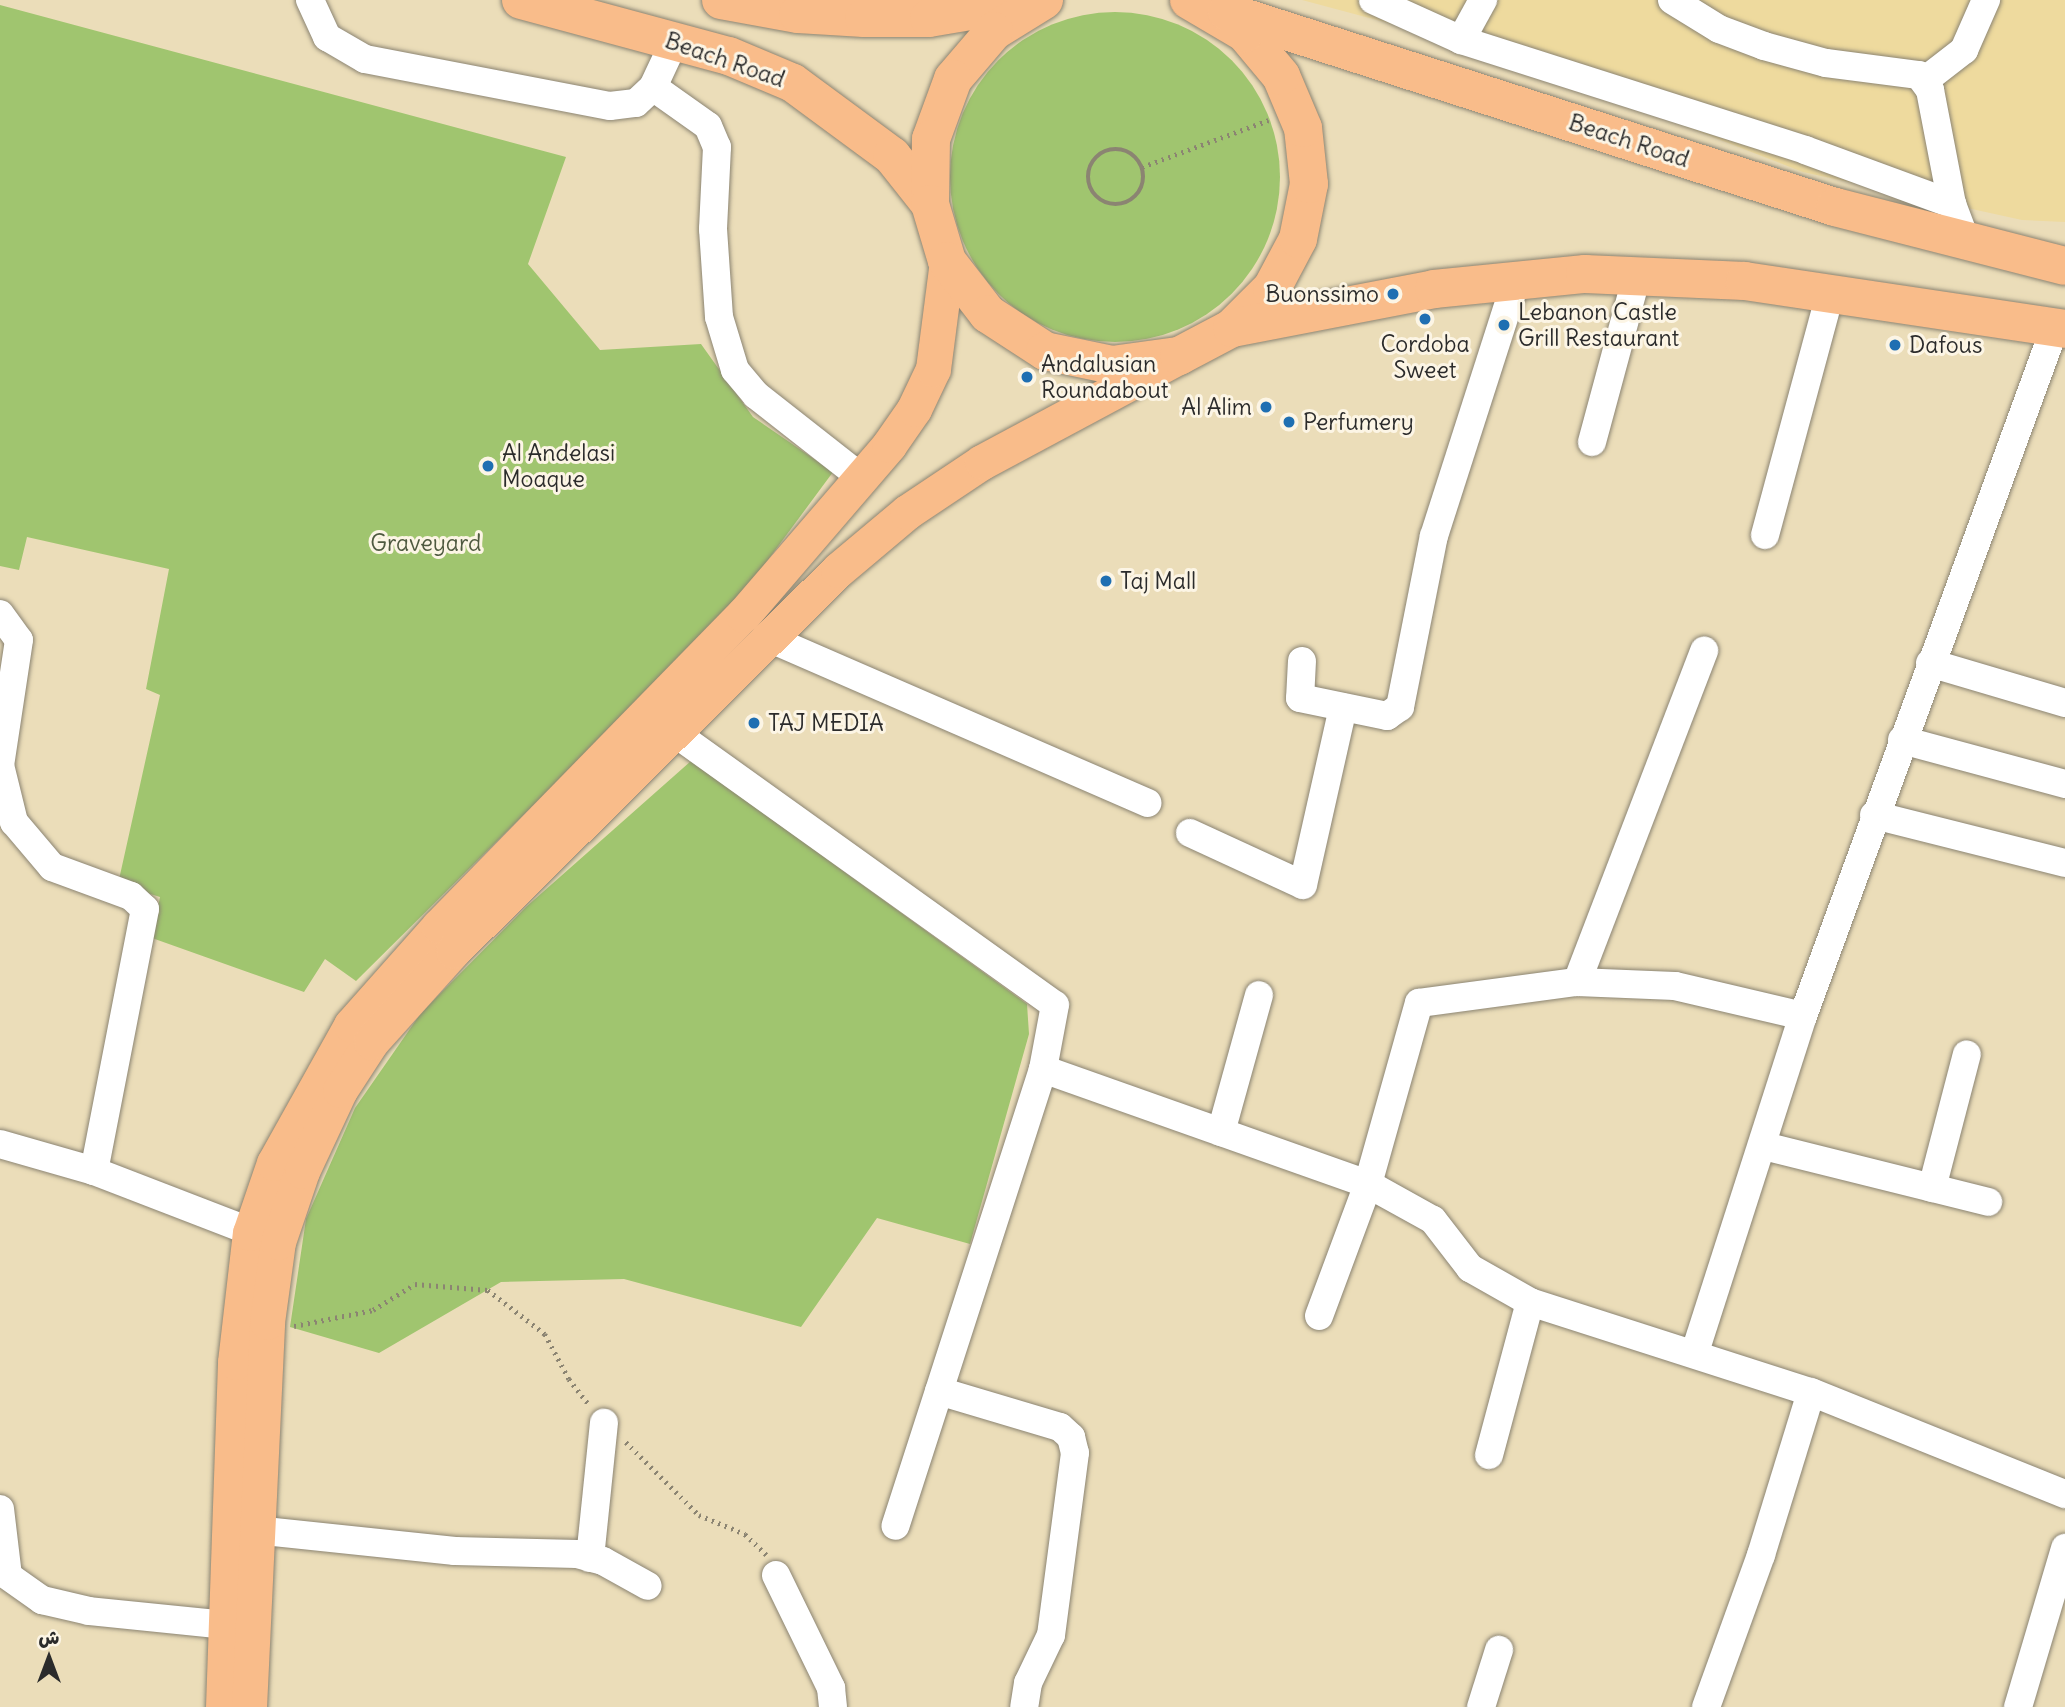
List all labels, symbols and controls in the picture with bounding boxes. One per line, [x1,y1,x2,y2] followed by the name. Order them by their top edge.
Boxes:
[661,27,789,93] street label: Beach Road
[1565,109,1693,173] street label: Beach Road
[1265,280,1379,308] place label: Buonssimo
[1385,286,1401,302] marker: Buonssimo
[1518,298,1679,352] place label: Lebanon Castle Grill Restaurant
[1417,311,1433,327] marker: Cordoba Sweet
[1496,317,1512,333] marker: Lebanon Castle Grill Restaurant
[1380,330,1470,384] place label: Cordoba Sweet
[1909,331,1983,359] place label: Dafous
[1887,337,1903,353] marker: Dafous
[1041,350,1169,404] place label: Andalusian Roundabout
[1019,369,1035,385] marker: Andalusian Roundabout
[1181,393,1252,421] place label: Al Alim
[1258,399,1274,415] marker: Al Alim
[1303,408,1414,436] place label: Perfumery
[1281,414,1297,430] marker: Perfumery
[502,439,615,493] place label: Al Andelasi Moaque
[480,458,496,474] marker: Al Andelasi Moaque
[370,529,482,557] park label: Graveyard
[1120,567,1196,595] place label: Taj Mall
[1098,573,1114,589] marker: Taj Mall
[768,709,884,737] place label: TAJ MEDIA
[746,715,762,731] marker: TAJ MEDIA
[14,1623,84,1693] north arrow
[39,1625,59,1649] text: ش

